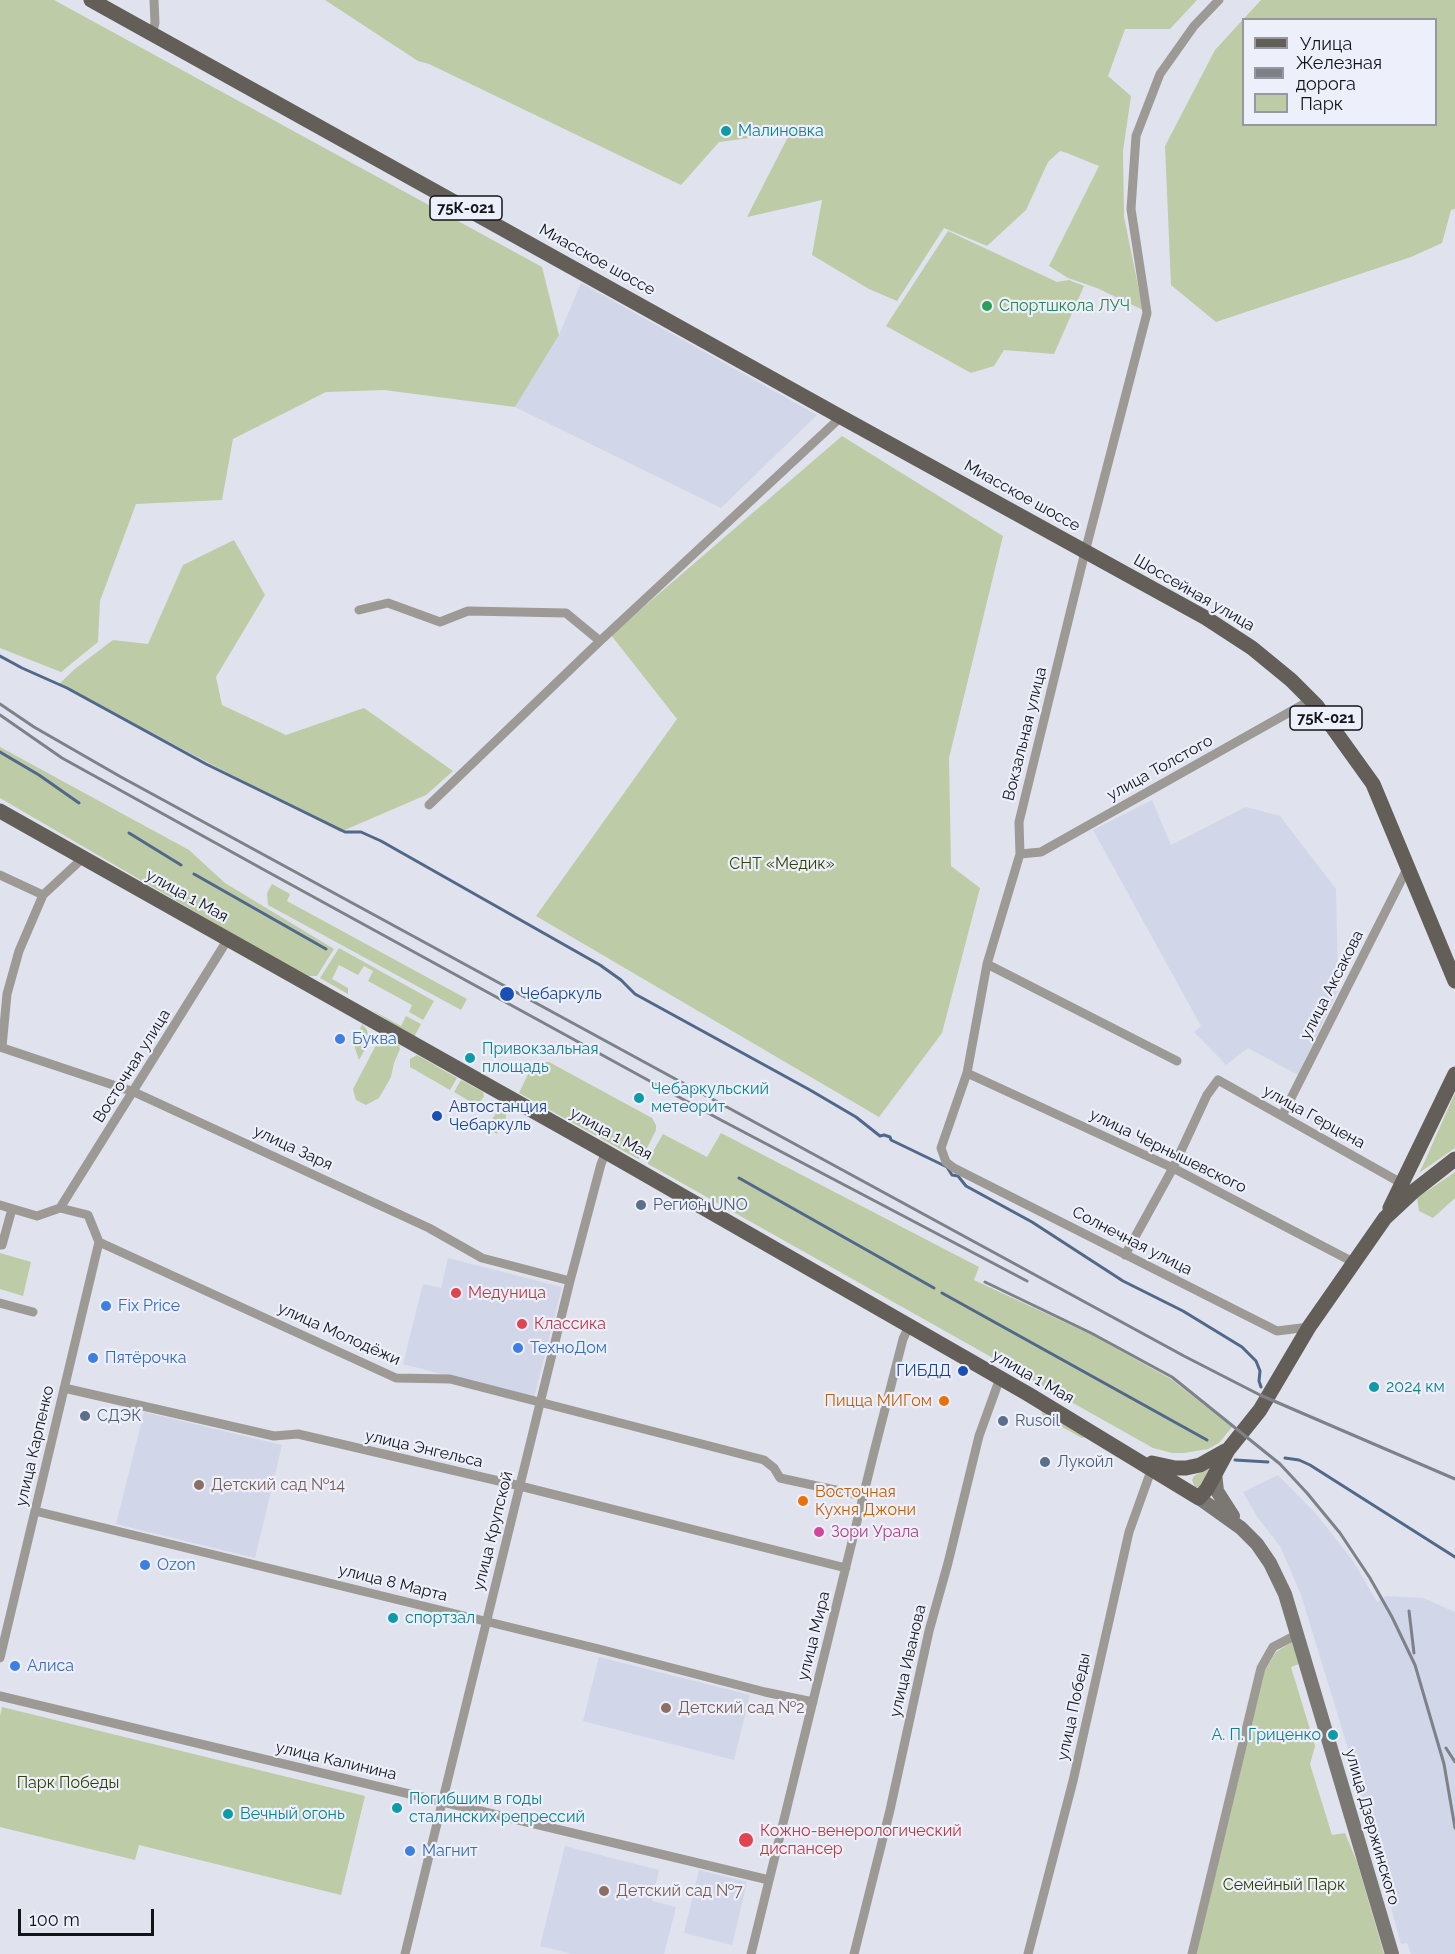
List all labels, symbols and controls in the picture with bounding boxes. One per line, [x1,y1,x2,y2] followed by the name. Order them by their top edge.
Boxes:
[1242,18,1437,126] legend
[1300,33,1352,54] text: Улица
[1296,52,1382,94] text: Железная дорога
[1300,93,1343,114] text: Парк
[738,121,824,141] place label: Малиновка
[719,124,733,138] marker: Малиновка
[430,196,502,220] road number: 75К-021
[536,220,658,300] street label: Миасское шоссе
[999,296,1130,316] place label: Спортшкола ЛУЧ
[980,299,994,313] marker: Спортшкола ЛУЧ
[961,456,1083,536] street label: Миасское шоссе
[1130,551,1258,635] street label: Шоссейная улица
[999,665,1051,803] street label: Вокзальная улица
[1290,706,1362,730] road number: 75К-021
[1104,731,1216,805] street label: улица Толстого
[729,854,835,874] park label: СНТ «Медик»
[142,865,232,927] street label: улица 1 Мая
[1296,927,1368,1043] street label: улица Аксакова
[520,984,602,1004] place label: Чебаркуль
[498,985,516,1003] marker: Чебаркуль
[89,1006,175,1126] street label: Восточная улица
[352,1029,397,1049] place label: Буква
[333,1032,347,1046] marker: Буква
[482,1039,599,1077] place label: Привокзальная площадь
[463,1051,477,1065] marker: Привокзальная площадь
[651,1079,769,1117] place label: Чебаркульский метеорит
[1260,1081,1368,1153] street label: улица Герцена
[632,1091,646,1105] marker: Чебаркульский метеорит
[449,1097,547,1135] place label: Автостанция Чебаркуль
[566,1103,656,1165] street label: улица 1 Мая
[1086,1105,1250,1197] street label: улица Чернышевского
[430,1109,444,1123] marker: Автостанция Чебаркуль
[250,1121,336,1175] street label: улица Заря
[653,1195,748,1215] place label: Регион UNO
[634,1198,648,1212] marker: Регион UNO
[1069,1202,1195,1280] street label: Солнечная улица
[468,1283,546,1303] place label: Медуница
[449,1286,463,1300] marker: Медуница
[118,1296,180,1316] place label: Fix Price
[275,1298,403,1370] street label: улица Молодёжи
[99,1299,113,1313] marker: Fix Price
[534,1314,606,1334] place label: Классика
[515,1317,529,1331] marker: Классика
[530,1338,607,1358] place label: ТехноДом
[511,1341,525,1355] marker: ТехноДом
[989,1346,1077,1408] street label: улица 1 Мая
[105,1348,186,1368] place label: Пятёрочка
[86,1351,100,1365] marker: Пятёрочка
[896,1361,951,1381] place label: ГИБДД
[956,1364,970,1378] marker: ГИБДД
[1386,1377,1445,1397] place label: 2024 км
[1367,1380,1381,1394] marker: 2024 км
[12,1384,58,1508] street label: улица Карпенко
[825,1391,932,1411] place label: Пицца МИГом
[937,1394,951,1408] marker: Пицца МИГом
[97,1406,141,1426] place label: СДЭК
[78,1409,92,1423] marker: СДЭК
[1015,1411,1060,1431] place label: Rusoil
[996,1414,1010,1428] marker: Rusoil
[363,1426,485,1472] street label: улица Энгельса
[1057,1452,1113,1472] place label: Лукойл
[1038,1455,1052,1469] marker: Лукойл
[469,1469,517,1593] street label: улица Крупской
[211,1475,345,1495] place label: Детский сад №14
[192,1478,206,1492] marker: Детский сад №14
[815,1482,916,1520] place label: Восточная Кухня Джони
[796,1494,810,1508] marker: Восточная Кухня Джони
[831,1522,919,1542] place label: Зори Урала
[812,1525,826,1539] marker: Зори Урала
[157,1555,196,1575] place label: Ozon
[138,1558,152,1572] marker: Ozon
[336,1560,450,1606] street label: улица 8 Марта
[794,1589,834,1683] street label: улица Мира
[886,1603,930,1719] street label: улица Иванова
[405,1608,475,1628] place label: спортзал
[386,1611,400,1625] marker: спортзал
[1053,1651,1095,1763] street label: улица Победы
[27,1656,74,1676] place label: Алиса
[8,1659,22,1673] marker: Алиса
[678,1698,805,1718] place label: Детский сад №2
[659,1701,673,1715] marker: Детский сад №2
[1212,1725,1321,1745] place label: А. П. Гриценко
[1326,1728,1340,1742] marker: А. П. Гриценко
[274,1738,398,1784] street label: улица Калинина
[1341,1747,1403,1907] street label: улица Дзержинского
[17,1773,119,1793] park label: Парк Победы
[409,1789,585,1827] place label: Погибшим в годы сталинских репрессий
[390,1801,404,1815] marker: Погибшим в годы сталинских репрессий
[240,1804,345,1824] place label: Вечный огонь
[221,1807,235,1821] marker: Вечный огонь
[760,1821,962,1859] place label: Кожно-венерологический диспансер
[737,1831,755,1849] marker: Кожно-венерологический диспансер
[422,1841,478,1861] place label: Магнит
[403,1844,417,1858] marker: Магнит
[1223,1875,1345,1895] park label: Семейный Парк
[616,1881,743,1901] place label: Детский сад №7
[597,1884,611,1898] marker: Детский сад №7
[21,1897,158,1935] scale bar
[29,1909,80,1930] text: 100 m

